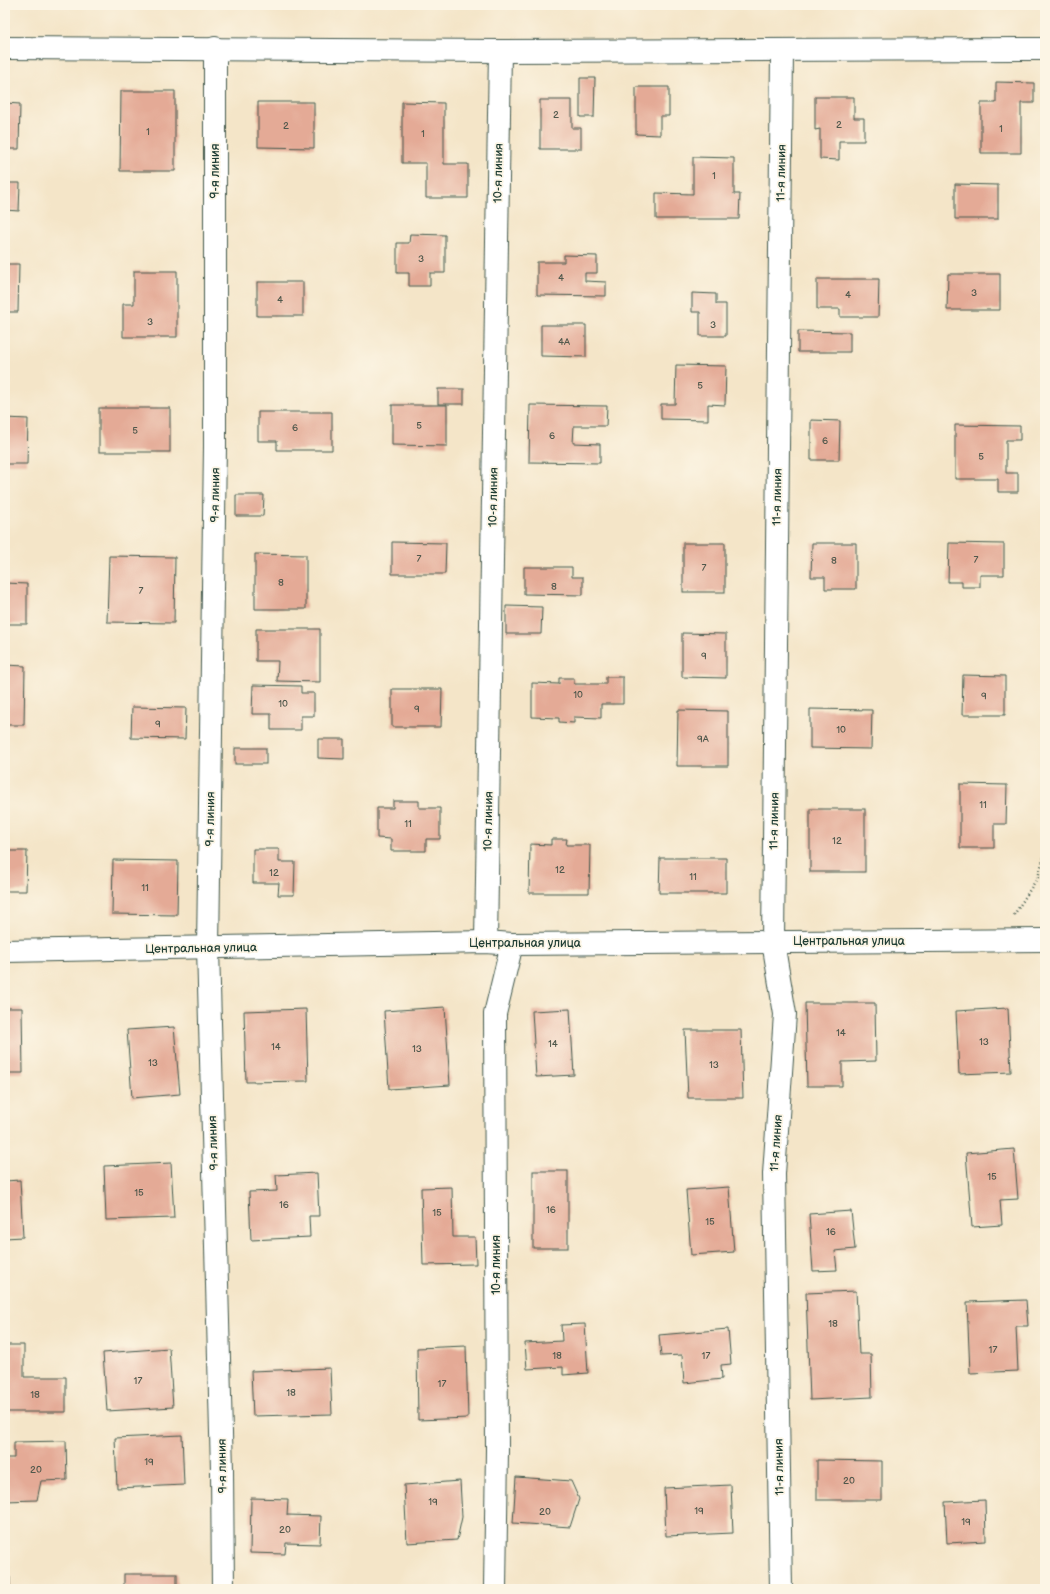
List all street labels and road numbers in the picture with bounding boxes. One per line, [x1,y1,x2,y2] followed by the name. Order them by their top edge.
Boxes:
[208,143,223,198] street label: 9-я линия
[490,143,507,203] street label: 10-я линия
[774,144,790,202] street label: 11-я линия
[208,467,223,523] street label: 9-я линия
[485,467,502,527] street label: 10-я линия
[770,468,786,526] street label: 11-я линия
[203,791,218,847] street label: 9-я линия
[480,791,497,851] street label: 10-я линия
[767,792,783,850] street label: 11-я линия
[793,934,905,949] street label: Центральная улица
[469,936,581,951] street label: Центральная улица
[145,940,257,957] street label: Центральная улица
[767,1114,786,1172] street label: 11-я линия
[205,1115,222,1171] street label: 9-я линия
[489,1235,504,1295] street label: 10-я линия
[215,1438,230,1494] street label: 9-я линия
[771,1438,787,1496] street label: 11-я линия

